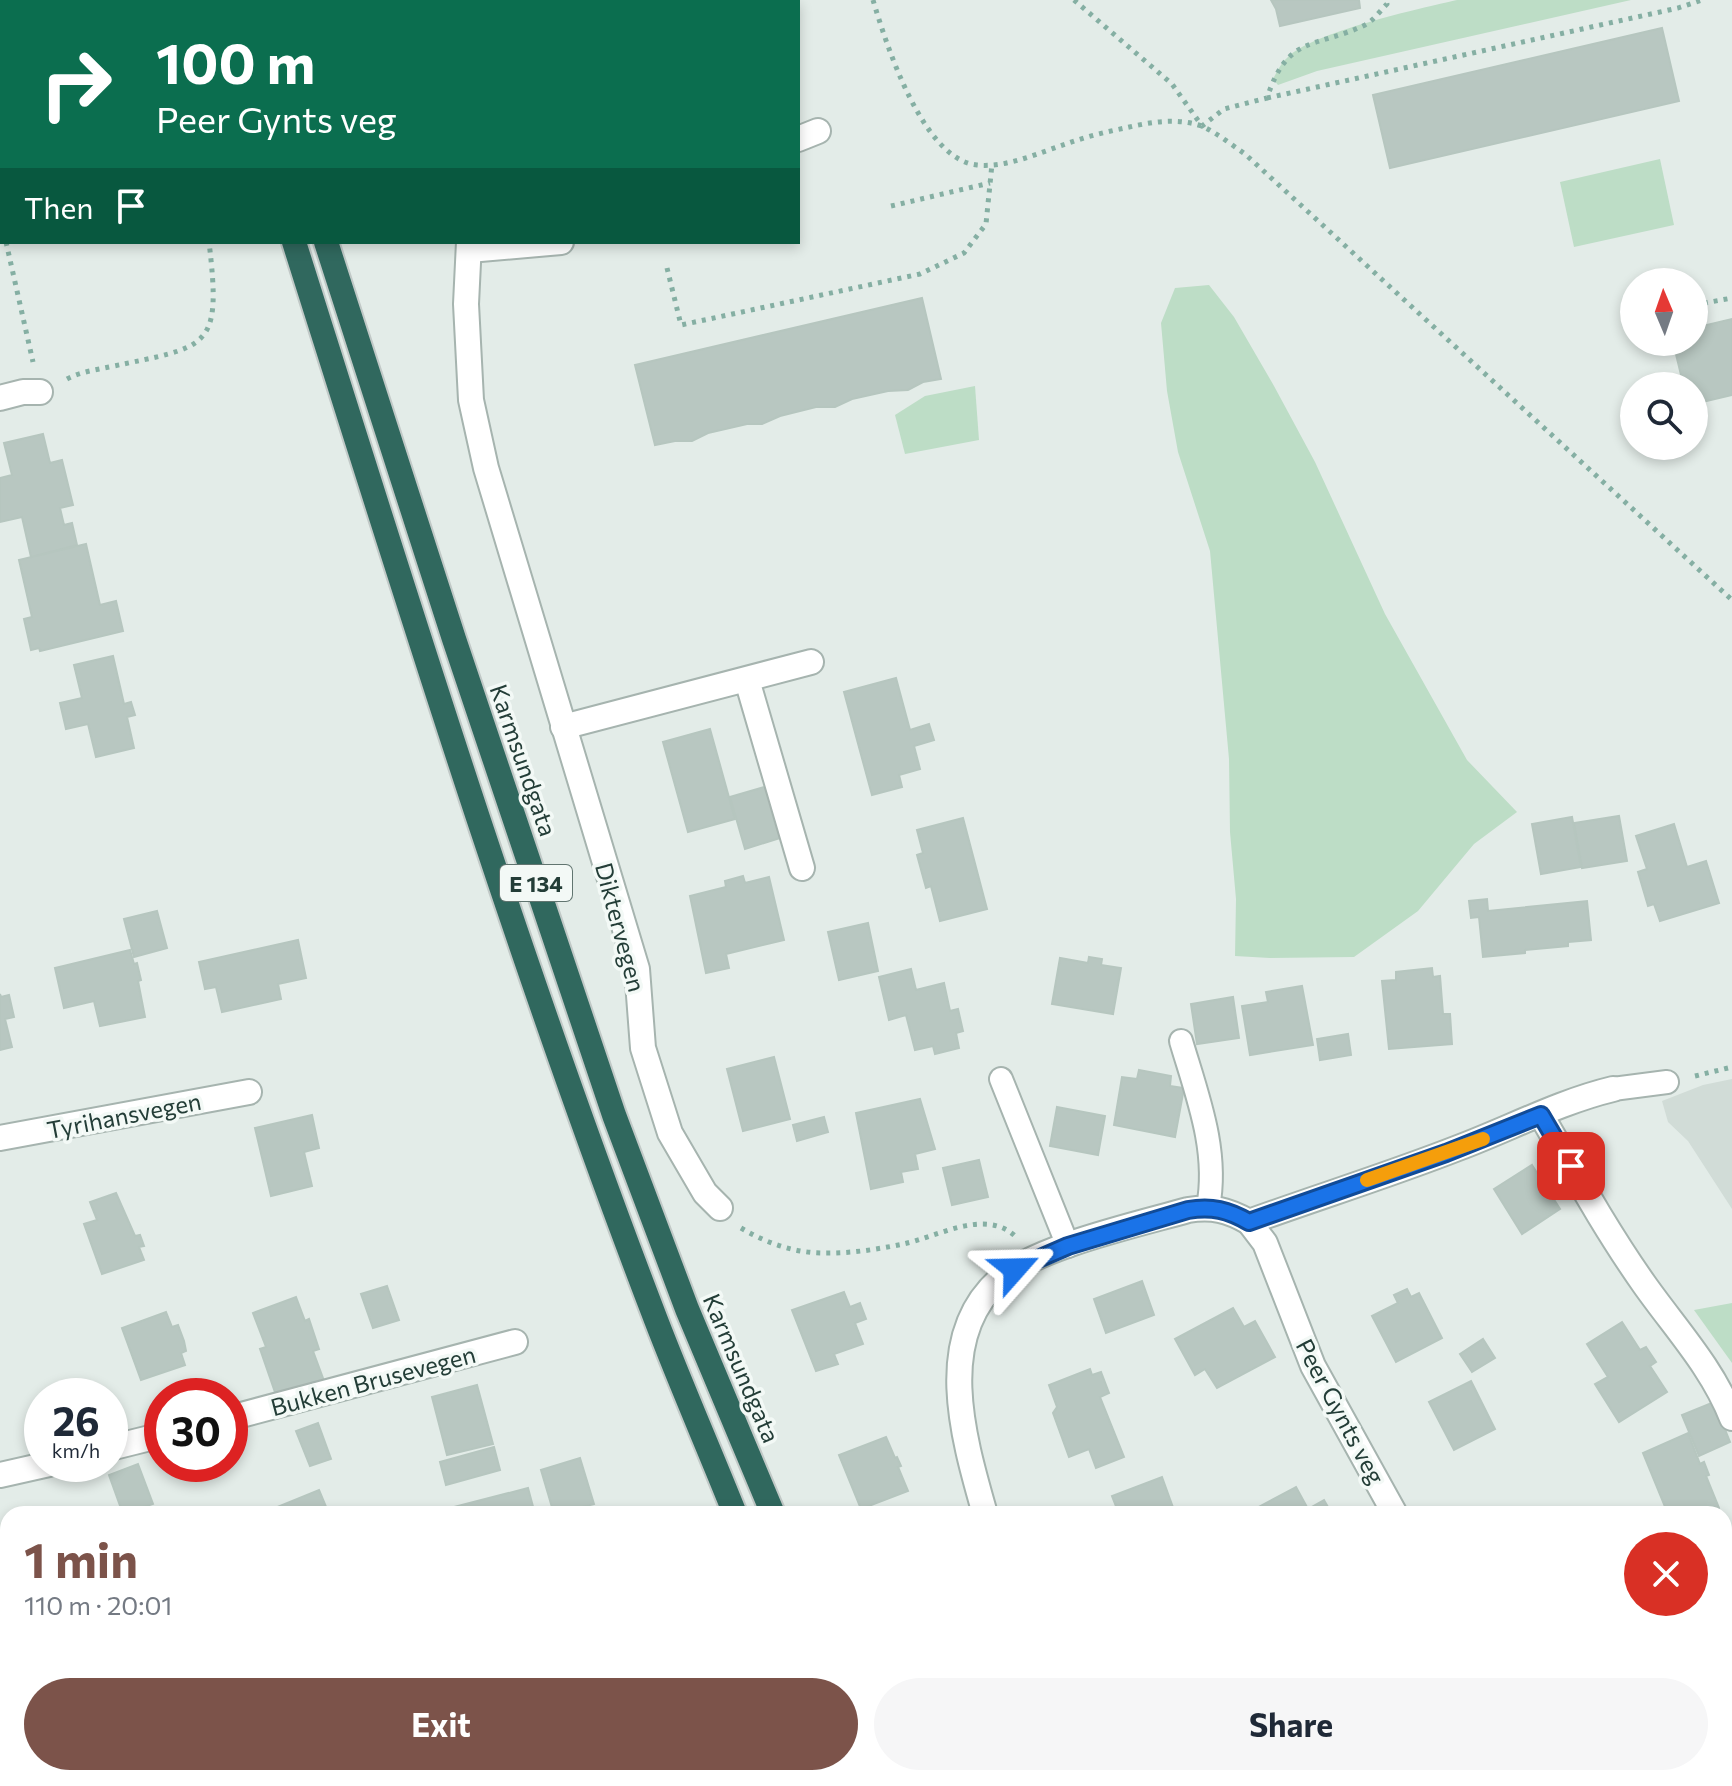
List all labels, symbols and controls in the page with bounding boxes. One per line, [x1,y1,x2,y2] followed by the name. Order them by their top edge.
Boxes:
[156,27,315,96] text: 100 m
[24,32,128,136] icon: right
[156,96,396,140] text: Peer Gynts veg
[109,184,153,228] icon: arrive
[24,188,93,225] text: Then
[1620,268,1708,356] north arrow
[1620,268,1708,460] map controls
[1620,372,1708,460] button: search
[484,680,564,840] street label: Karmsundgata
[590,859,652,995] street label: Diktervegen
[500,865,572,901] road number: E 134
[44,1086,204,1144] street label: Tyrihansvegen
[1537,1132,1605,1200] pin
[1549,1144,1593,1188] icon: arrive
[973,1227,1057,1311] position arrow
[698,1289,786,1447] street label: Karmsundgata
[1291,1333,1391,1489] street label: Peer Gynts veg
[267,1339,479,1421] street label: Bukken Brusevegen
[144,1378,248,1482] speed limit sign: 30
[52,1395,100,1444] text: 26
[52,1438,100,1462] text: km/h
[24,1529,138,1588] text: 1 min
[1624,1532,1708,1616] button: close
[24,1589,172,1620] text: 110 m · 20:01
[24,1678,858,1770] button: Exit
[874,1678,1708,1770] button: Share

